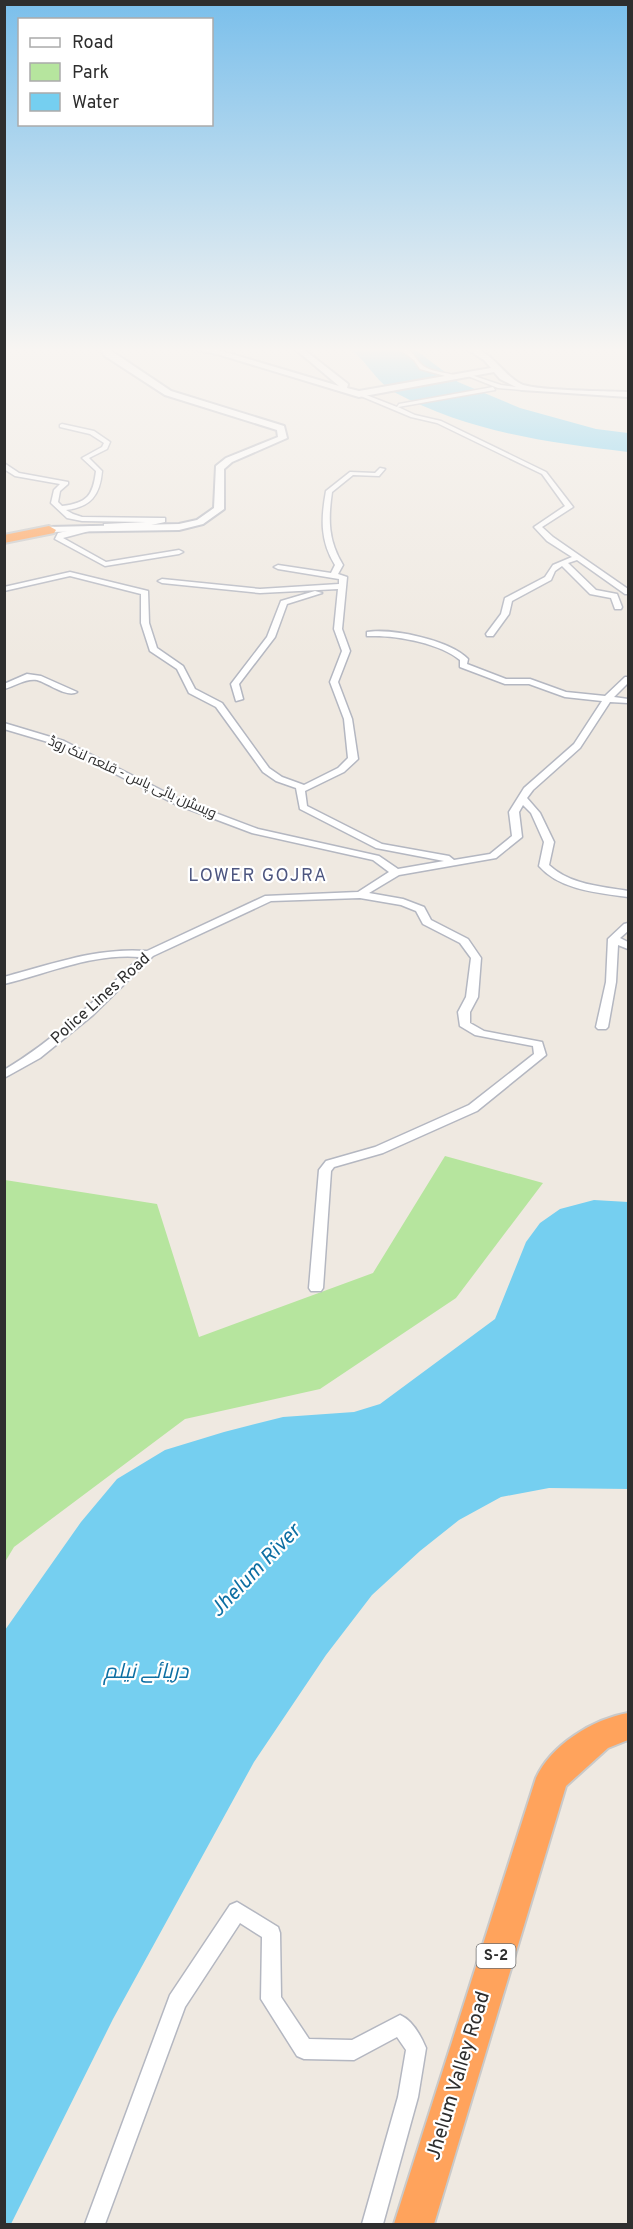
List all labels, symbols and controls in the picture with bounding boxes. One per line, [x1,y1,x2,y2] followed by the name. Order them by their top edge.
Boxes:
[18,18,213,126] legend
[72,32,114,55] text: Road
[72,62,109,85] text: Park
[72,92,119,115] text: Water
[45,733,219,823] street label: ویسٹرن بائی پاس - قلعہ لنک روڈ
[188,865,328,888] district label: LOWER GOJRA
[47,949,155,1049] street label: Police Lines Road
[205,1517,309,1623] water label: Jhelum River
[103,1659,189,1686] water label: دریائے نیلم
[476,1944,516,1968] road number: S-2
[421,1988,497,2164] street label: Jhelum Valley Road

